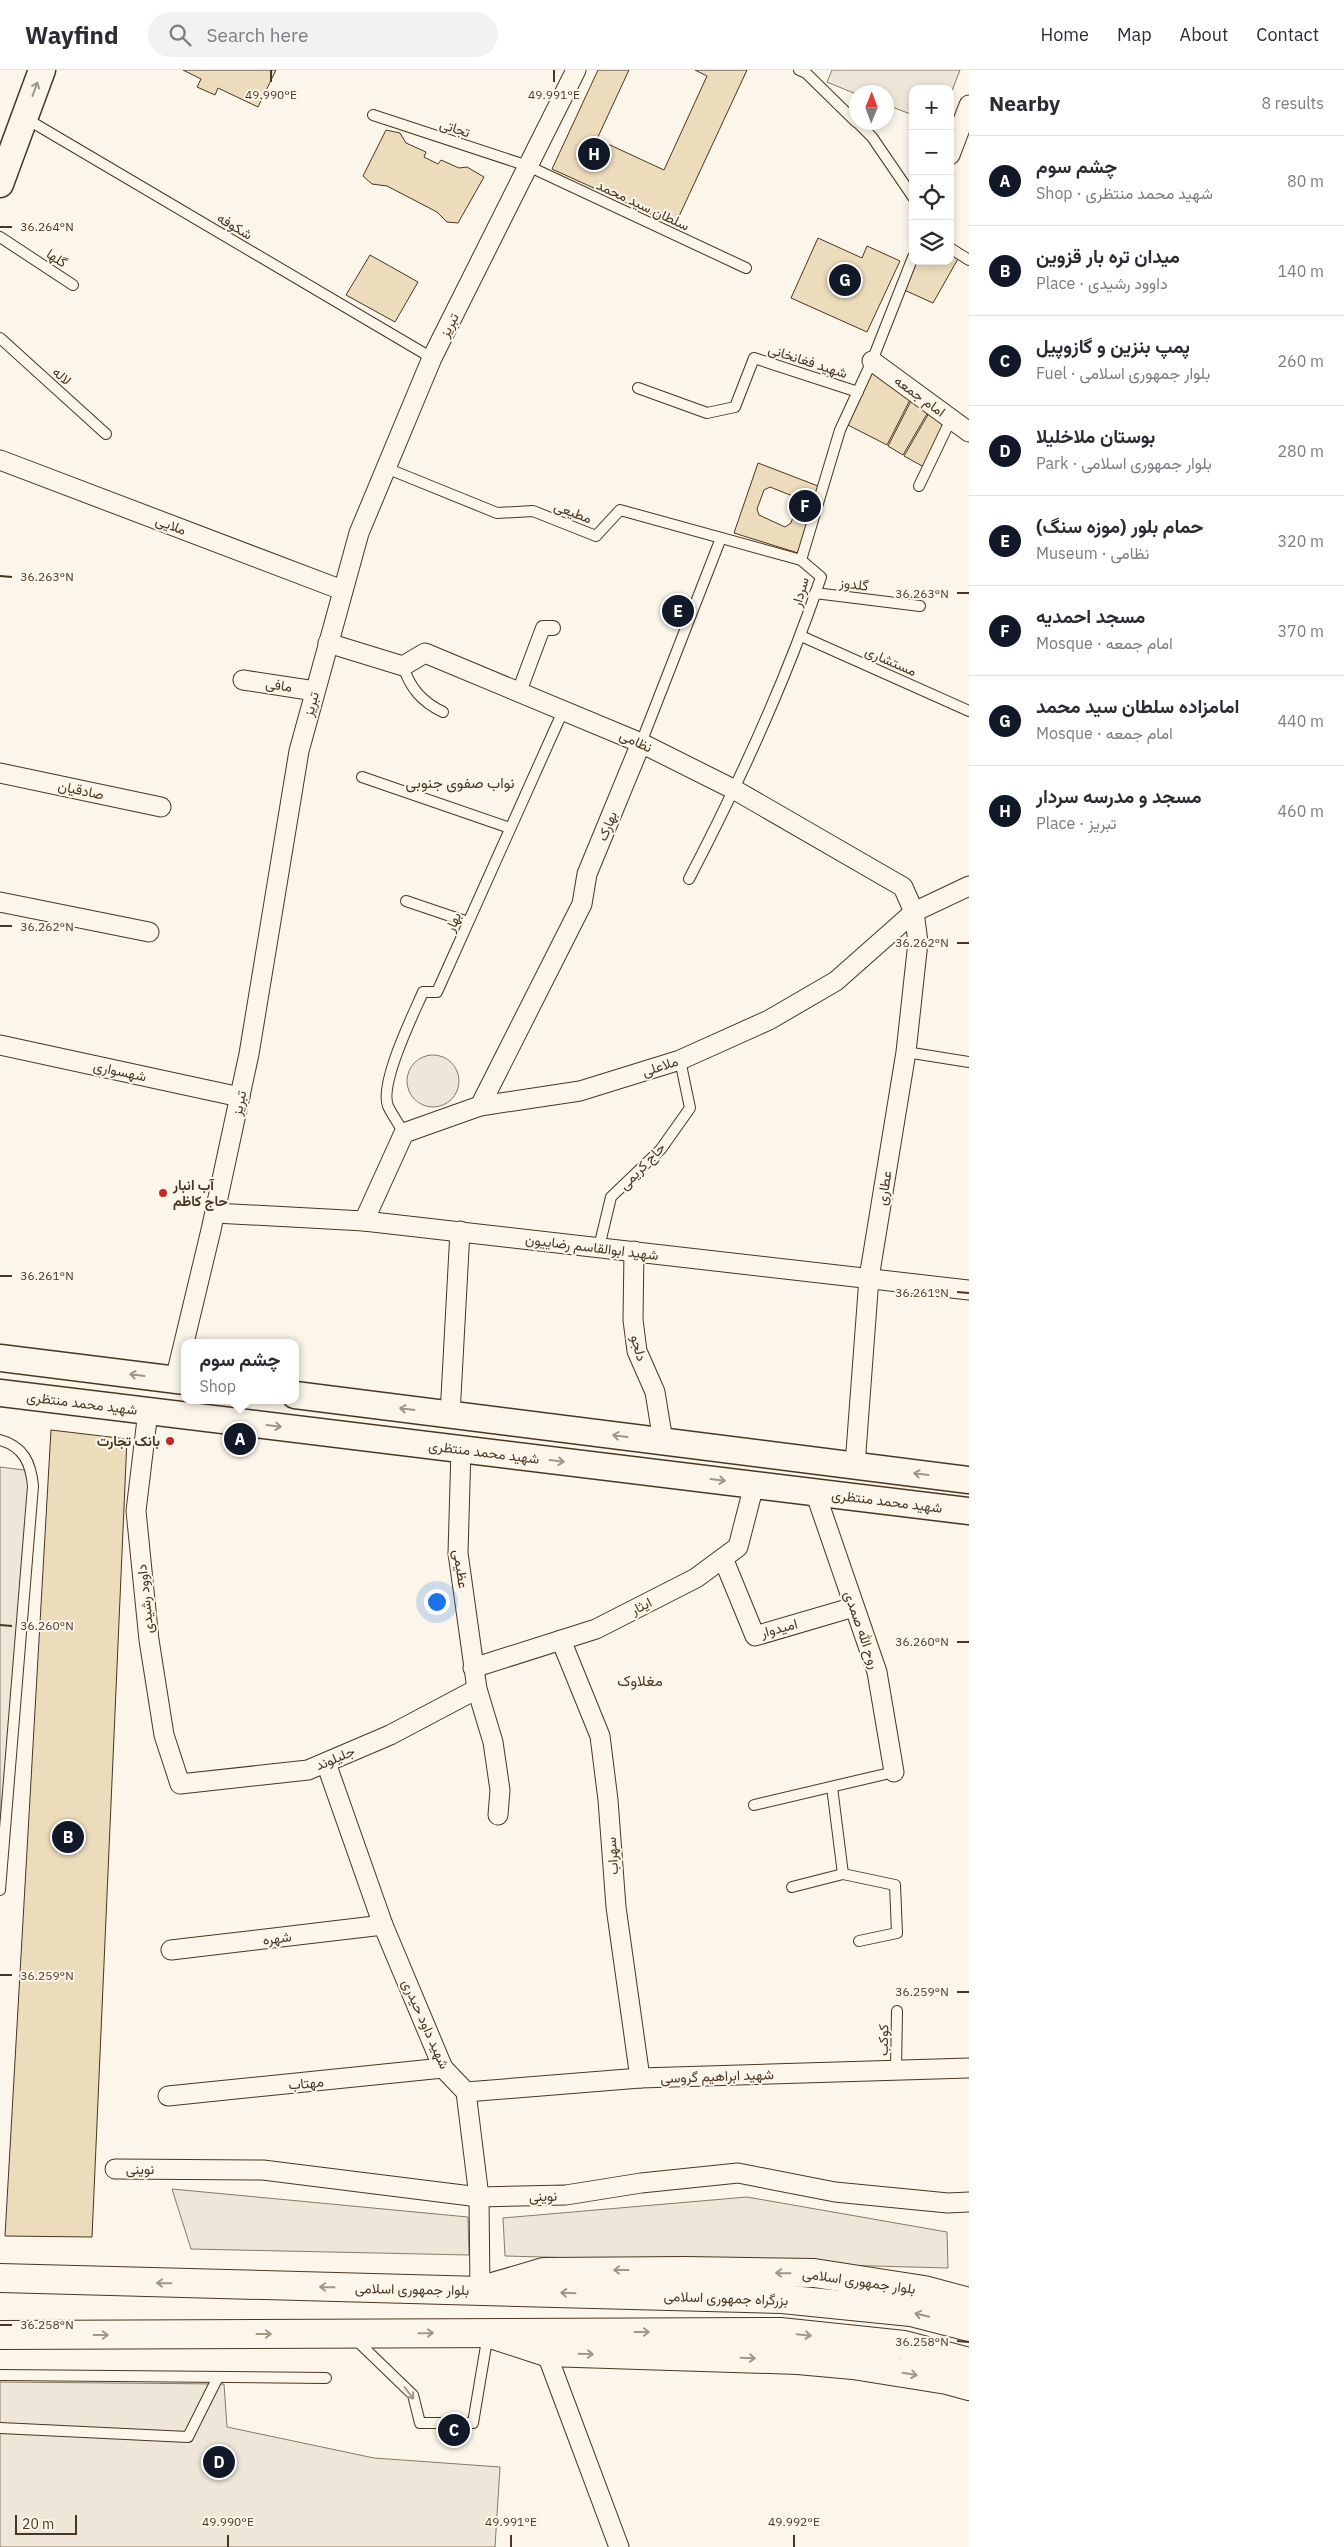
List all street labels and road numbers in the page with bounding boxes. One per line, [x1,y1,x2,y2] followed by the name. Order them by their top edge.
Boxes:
[438,115,472,141] street label: تجاتی
[594,176,692,234] street label: سلطان سید محمد
[214,208,256,244] street label: شکوفه
[43,245,71,271] street label: گلها
[435,310,463,341] street label: تبریز
[766,340,850,382] street label: شهید فغانخانی
[49,363,75,389] street label: لاله
[891,371,949,421] street label: امام جمعه
[552,497,594,527] street label: مطیعی
[153,511,189,539] street label: ملایی
[837,573,870,595] street label: گلدوز
[787,575,813,610] street label: سردار
[862,642,920,680] street label: مستشاری
[264,674,294,696] street label: مافی
[299,690,323,719] street label: تبریز
[617,726,655,756] street label: نظامی
[56,776,106,804] street label: صادقیان
[593,808,621,844] street label: بهارک
[440,909,465,936] street label: بهار
[640,1052,680,1080] street label: ملاعلی
[92,1057,148,1085] street label: شهسواری
[227,1089,250,1118] street label: تبریز
[615,1139,670,1195] street label: حاج کریمی
[872,1169,896,1207] street label: عطاری
[524,1230,660,1264] street label: شهید ابوالقاسم رضاییون
[627,1333,651,1363] street label: دلجو
[26,1387,138,1419] street label: شهید محمد منتظری
[428,1436,540,1468] street label: شهید محمد منتظری
[831,1485,943,1517] street label: شهید محمد منتظری
[449,1548,473,1590] street label: عظیمی
[132,1563,158,1635] street label: داوود رشیدی
[838,1589,884,1672] street label: روح الله صمدی
[626,1593,655,1619] street label: ایثار
[758,1614,799,1642] street label: امیدوار
[313,1742,357,1774] street label: جلیلوند
[602,1836,622,1876] street label: سهراب
[262,1927,292,1949] street label: شهره
[398,1976,454,2072] street label: شهید داود حیدری
[874,2024,892,2056] street label: کوکب
[660,2065,774,2087] street label: شهید ابراهیم گروسی
[287,2072,325,2094] street label: مهتاب
[126,2160,154,2178] street label: نوینی
[529,2187,557,2205] street label: نوینی
[801,2264,917,2298] street label: بلوار جمهوری اسلامی
[355,2279,469,2299] street label: بلوار جمهوری اسلامی
[663,2287,789,2309] street label: بزرگراه جمهوری اسلامی

